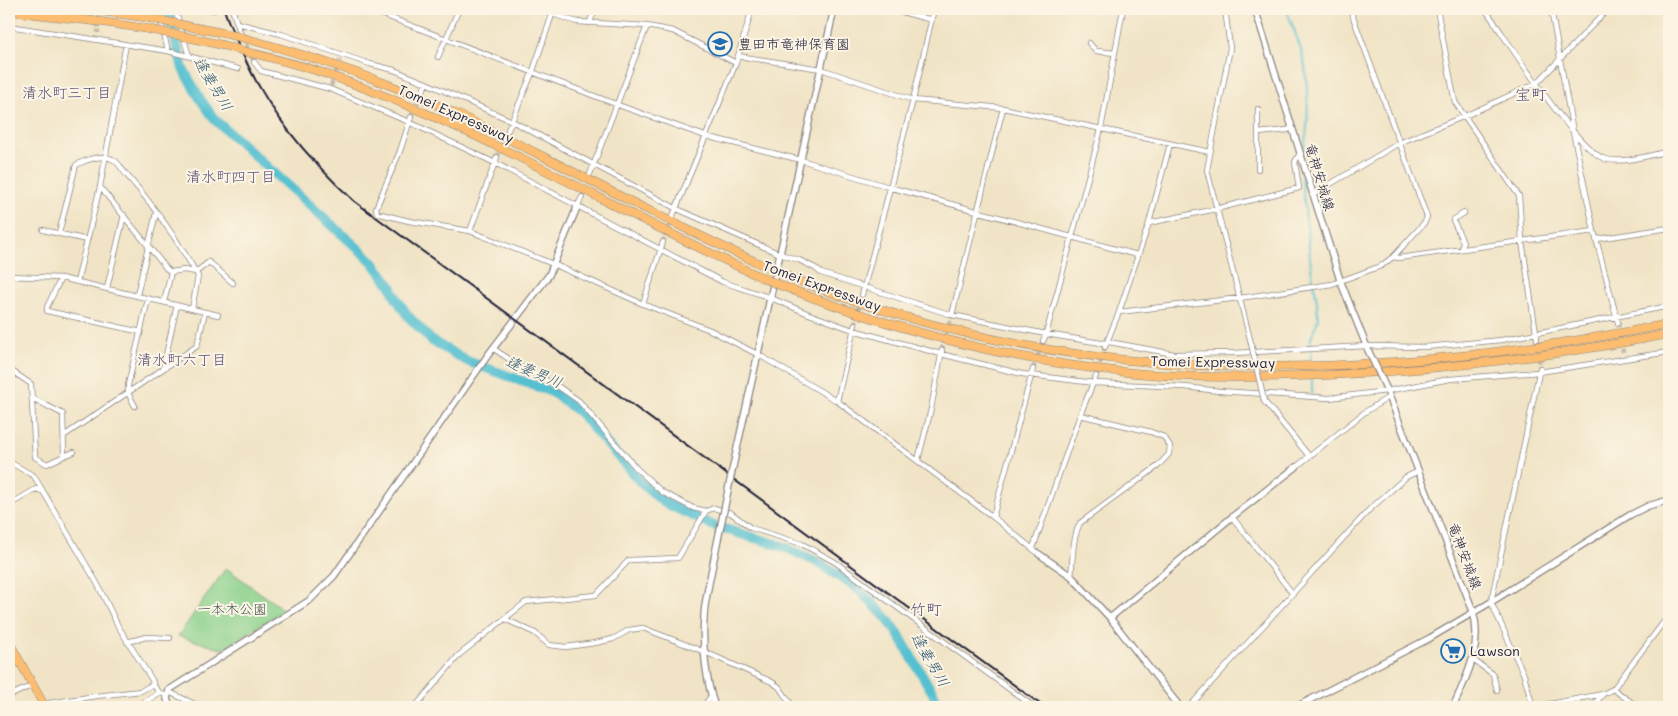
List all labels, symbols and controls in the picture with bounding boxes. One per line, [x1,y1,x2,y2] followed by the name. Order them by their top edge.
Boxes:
[707,31,733,57] school or university icon: 豊田市竜神保育園
[738,34,850,53] place label: 豊田市竜神保育園
[190,53,238,114] water label: 逢妻男川
[395,80,517,148] street label: Tomei Expressway
[22,82,112,102] district label: 清水町三丁目
[1515,83,1547,104] district label: 宝町
[1301,141,1340,213] street label: 竜神安城線
[186,166,276,186] district label: 清水町四丁目
[760,255,884,316] street label: Tomei Expressway
[137,349,227,369] district label: 清水町六丁目
[503,350,566,392] water label: 逢妻男川
[1151,351,1276,372] street label: Tomei Expressway
[1444,520,1487,592] street label: 竜神安城線
[910,598,942,619] district label: 竹町
[197,599,267,618] park label: 一本木公園
[907,629,955,690] water label: 逢妻男川
[1440,638,1466,664] supermarket icon: Lawson
[1470,641,1520,660] place label: Lawson

